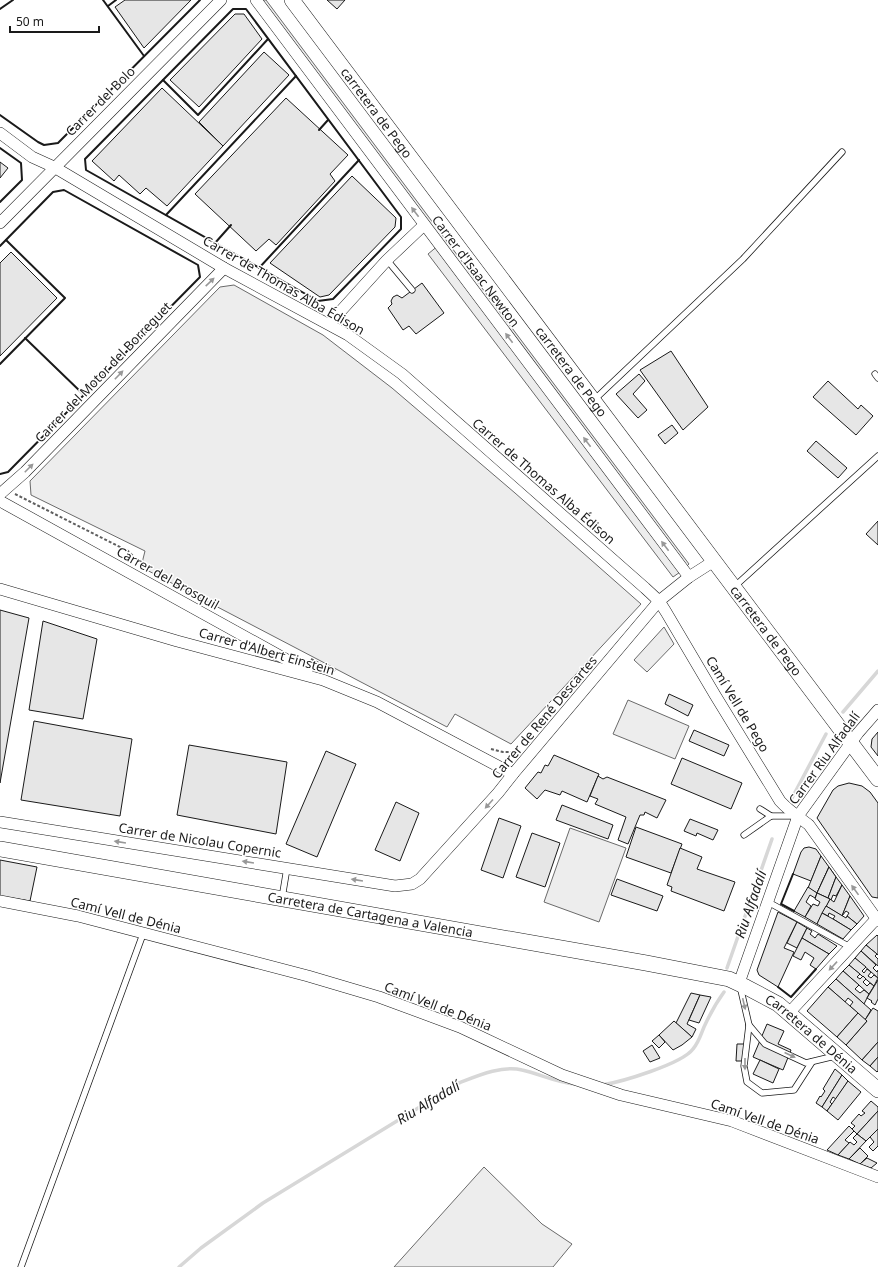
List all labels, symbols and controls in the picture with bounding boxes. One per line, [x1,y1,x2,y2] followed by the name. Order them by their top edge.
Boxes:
[10,8,99,34] scale bar
[16,13,44,30] text: 50 m
[61,62,139,140] street label: Carrer del Bolo
[337,64,417,162] street label: carretera de Pego
[410,206,419,217] one-way arrow
[428,211,524,331] street label: Carrer d'Isaac Newton
[200,231,368,339] street label: Carrer de Thomas Alba Édison
[205,277,215,287] one-way arrow
[31,297,175,446] street label: Carrer del Motor del Borreguet
[532,323,612,421] street label: carretera de Pego
[505,333,513,344] one-way arrow
[114,370,124,380] one-way arrow
[469,414,619,548] street label: Carrer de Thomas Alba Édison
[583,437,591,448] one-way arrow
[24,463,34,473] one-way arrow
[661,541,670,552] one-way arrow
[114,542,222,614] street label: Carrer del Brosquil
[726,582,806,680] street label: carretera de Pego
[197,623,337,679] street label: Carrer d'Albert Einstein
[487,652,601,782] street label: Carrer de René Descartes
[702,653,774,756] street label: Camí Vell de Pego
[784,708,864,808] street label: Carrer Riu Alfadalí
[484,799,493,809] one-way arrow
[117,818,283,862] street label: Carrer de Nicolau Copernic
[114,839,126,845] one-way arrow
[242,859,254,865] one-way arrow
[730,865,771,940] water label: Riu Alfadalí
[350,876,363,882] one-way arrow
[851,884,859,895] one-way arrow
[266,887,474,941] street label: Carretera de Cartagena a Valencia
[69,893,183,937] street label: Camí Vell de Dénia
[828,961,837,971] one-way arrow
[382,977,494,1035] street label: Camí Vell de Dénia
[762,990,861,1077] street label: Carretera de Dénia
[741,998,747,1011] one-way arrow
[784,1052,795,1058] one-way arrow
[742,1058,748,1071] one-way arrow
[393,1074,465,1128] water label: Riu Alfadalí
[708,1094,822,1148] street label: Camí Vell de Dénia

